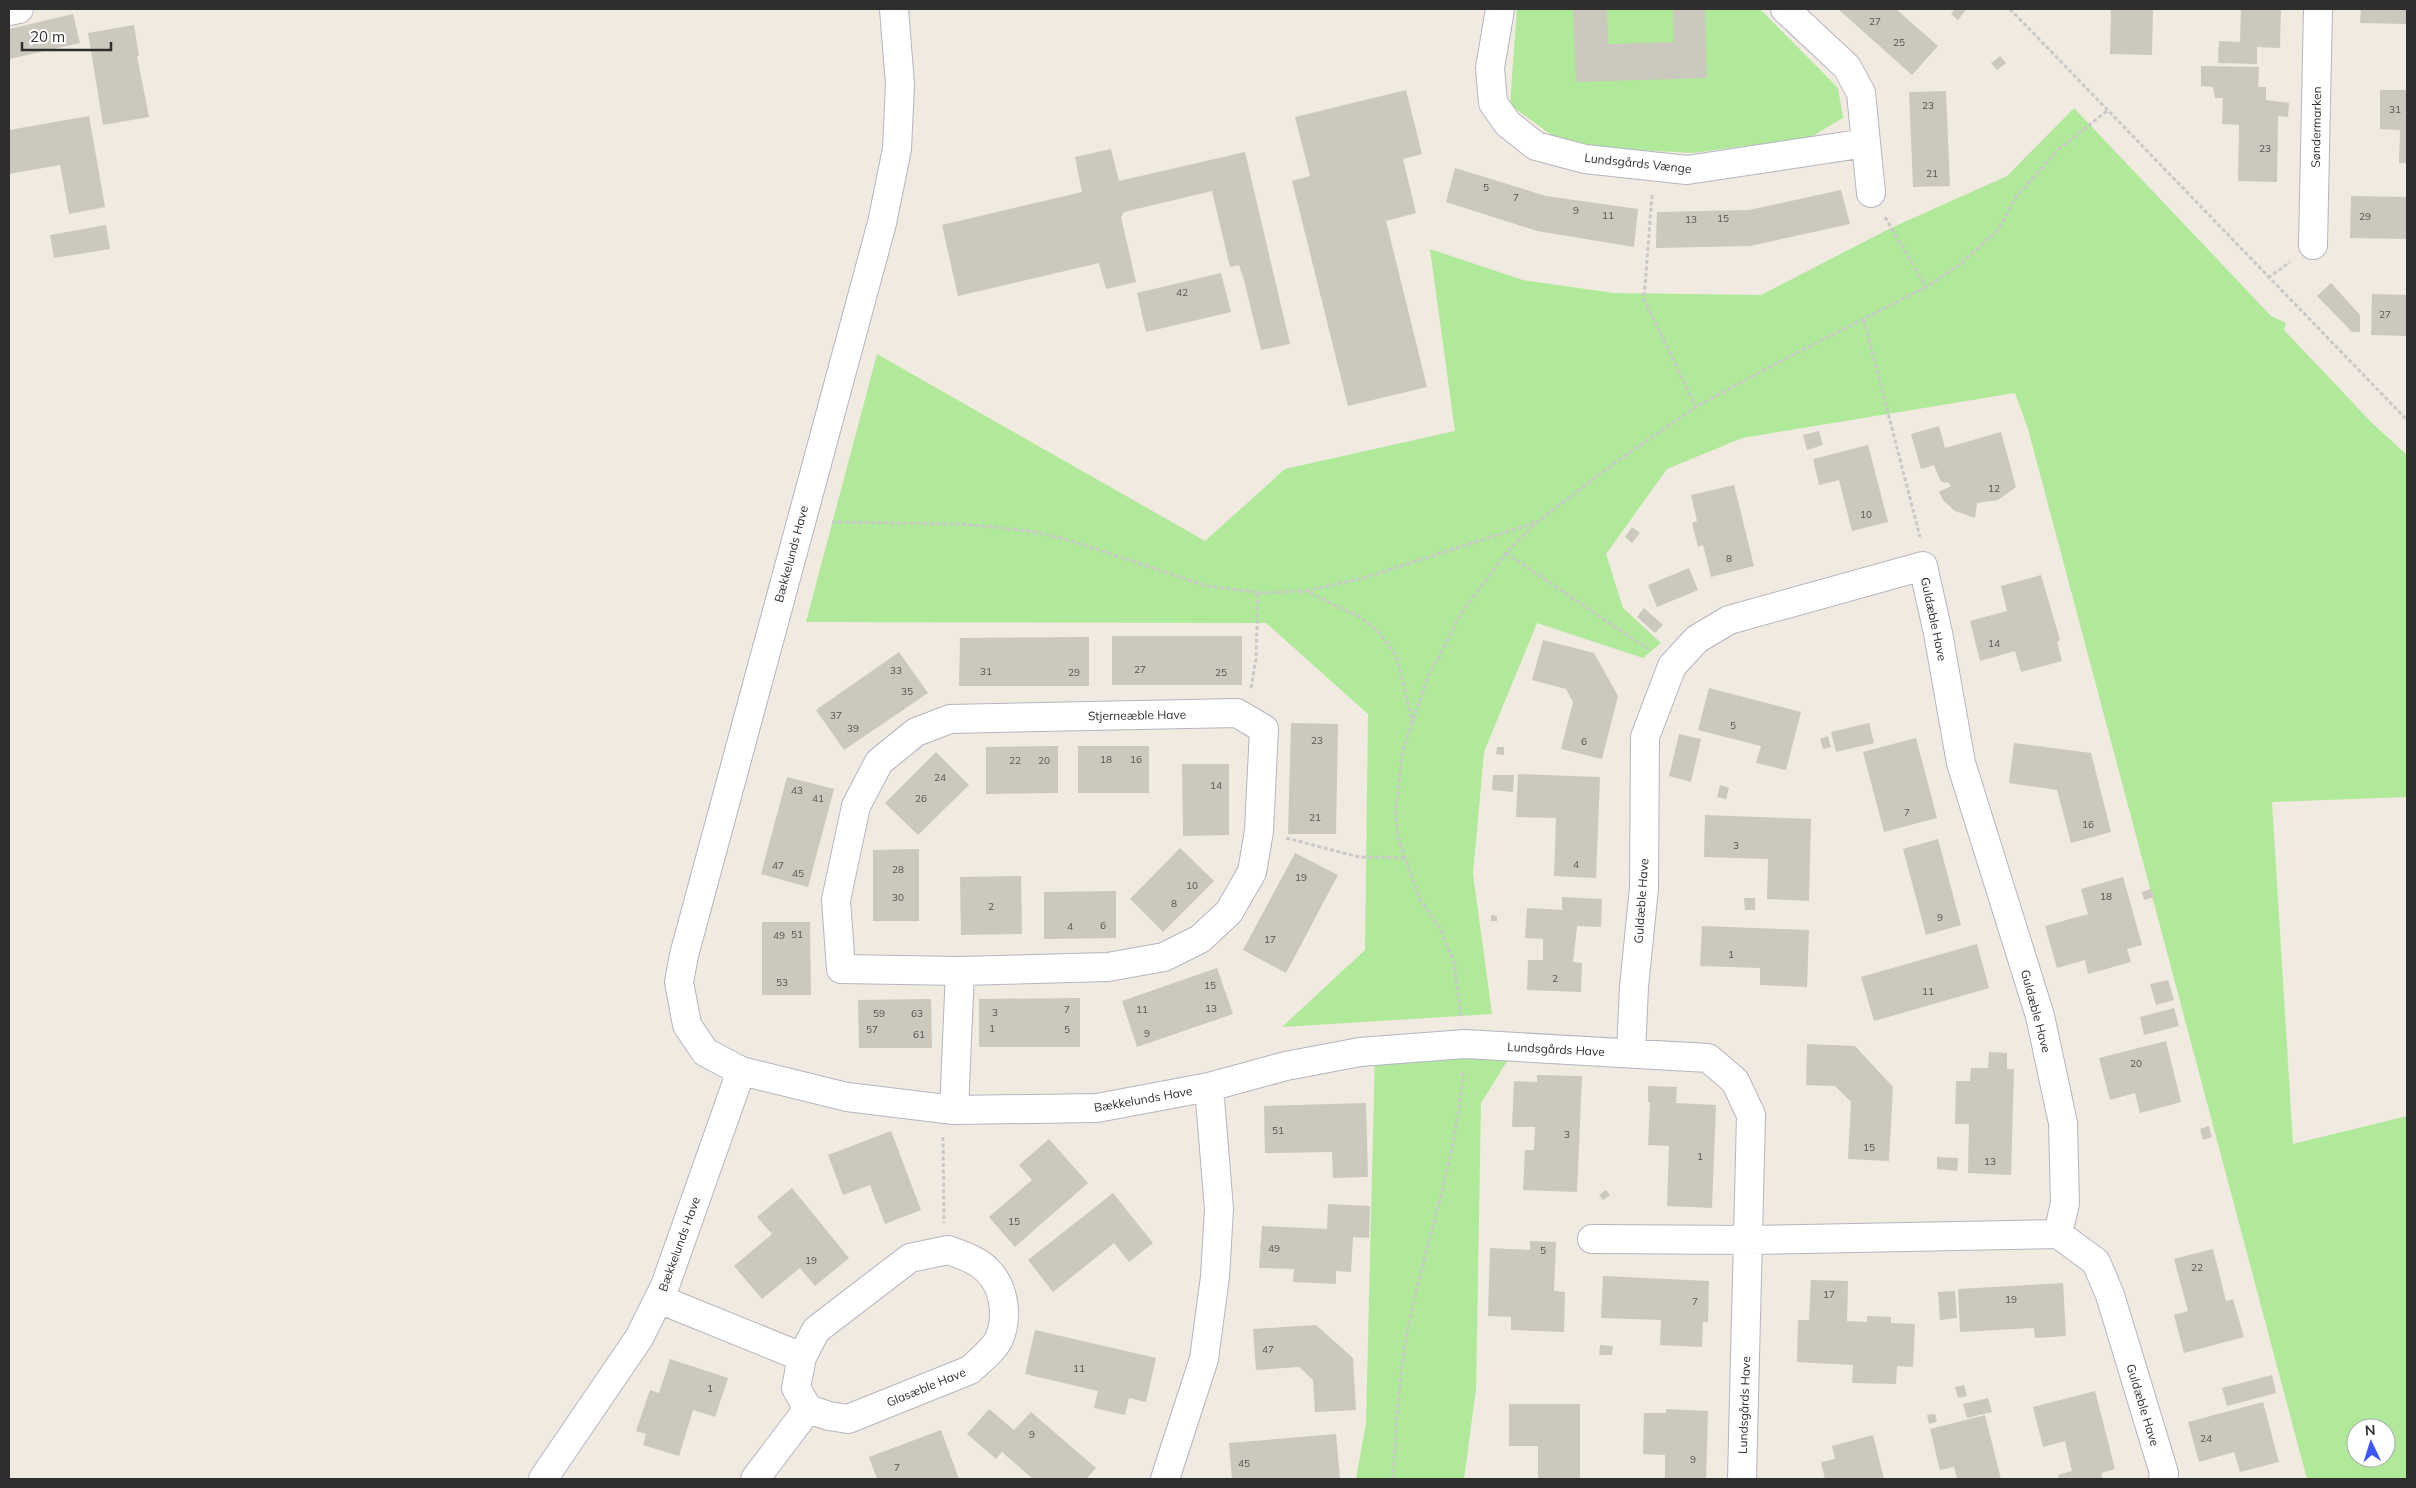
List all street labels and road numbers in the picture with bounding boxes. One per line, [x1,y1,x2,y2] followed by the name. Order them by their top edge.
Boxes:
[2308,86,2324,168] street label: Søndermarken
[1584,150,1692,176] street label: Lundsgårds Vænge
[771,504,811,604] street label: Bækkelunds Have
[1918,576,1950,662] street label: Guldæble Have
[1088,707,1186,723] street label: Stjerneæble Have
[1631,858,1651,944] street label: Guldæble Have
[2018,968,2054,1054] street label: Guldæble Have
[1507,1039,1605,1059] street label: Lundsgårds Have
[1093,1083,1193,1115] street label: Bækkelunds Have
[655,1195,703,1293] street label: Bækkelunds Have
[1735,1356,1753,1454] street label: Lundsgårds Have
[2123,1362,2163,1448] street label: Guldæble Have
[884,1364,968,1410] street label: Glasæble Have

